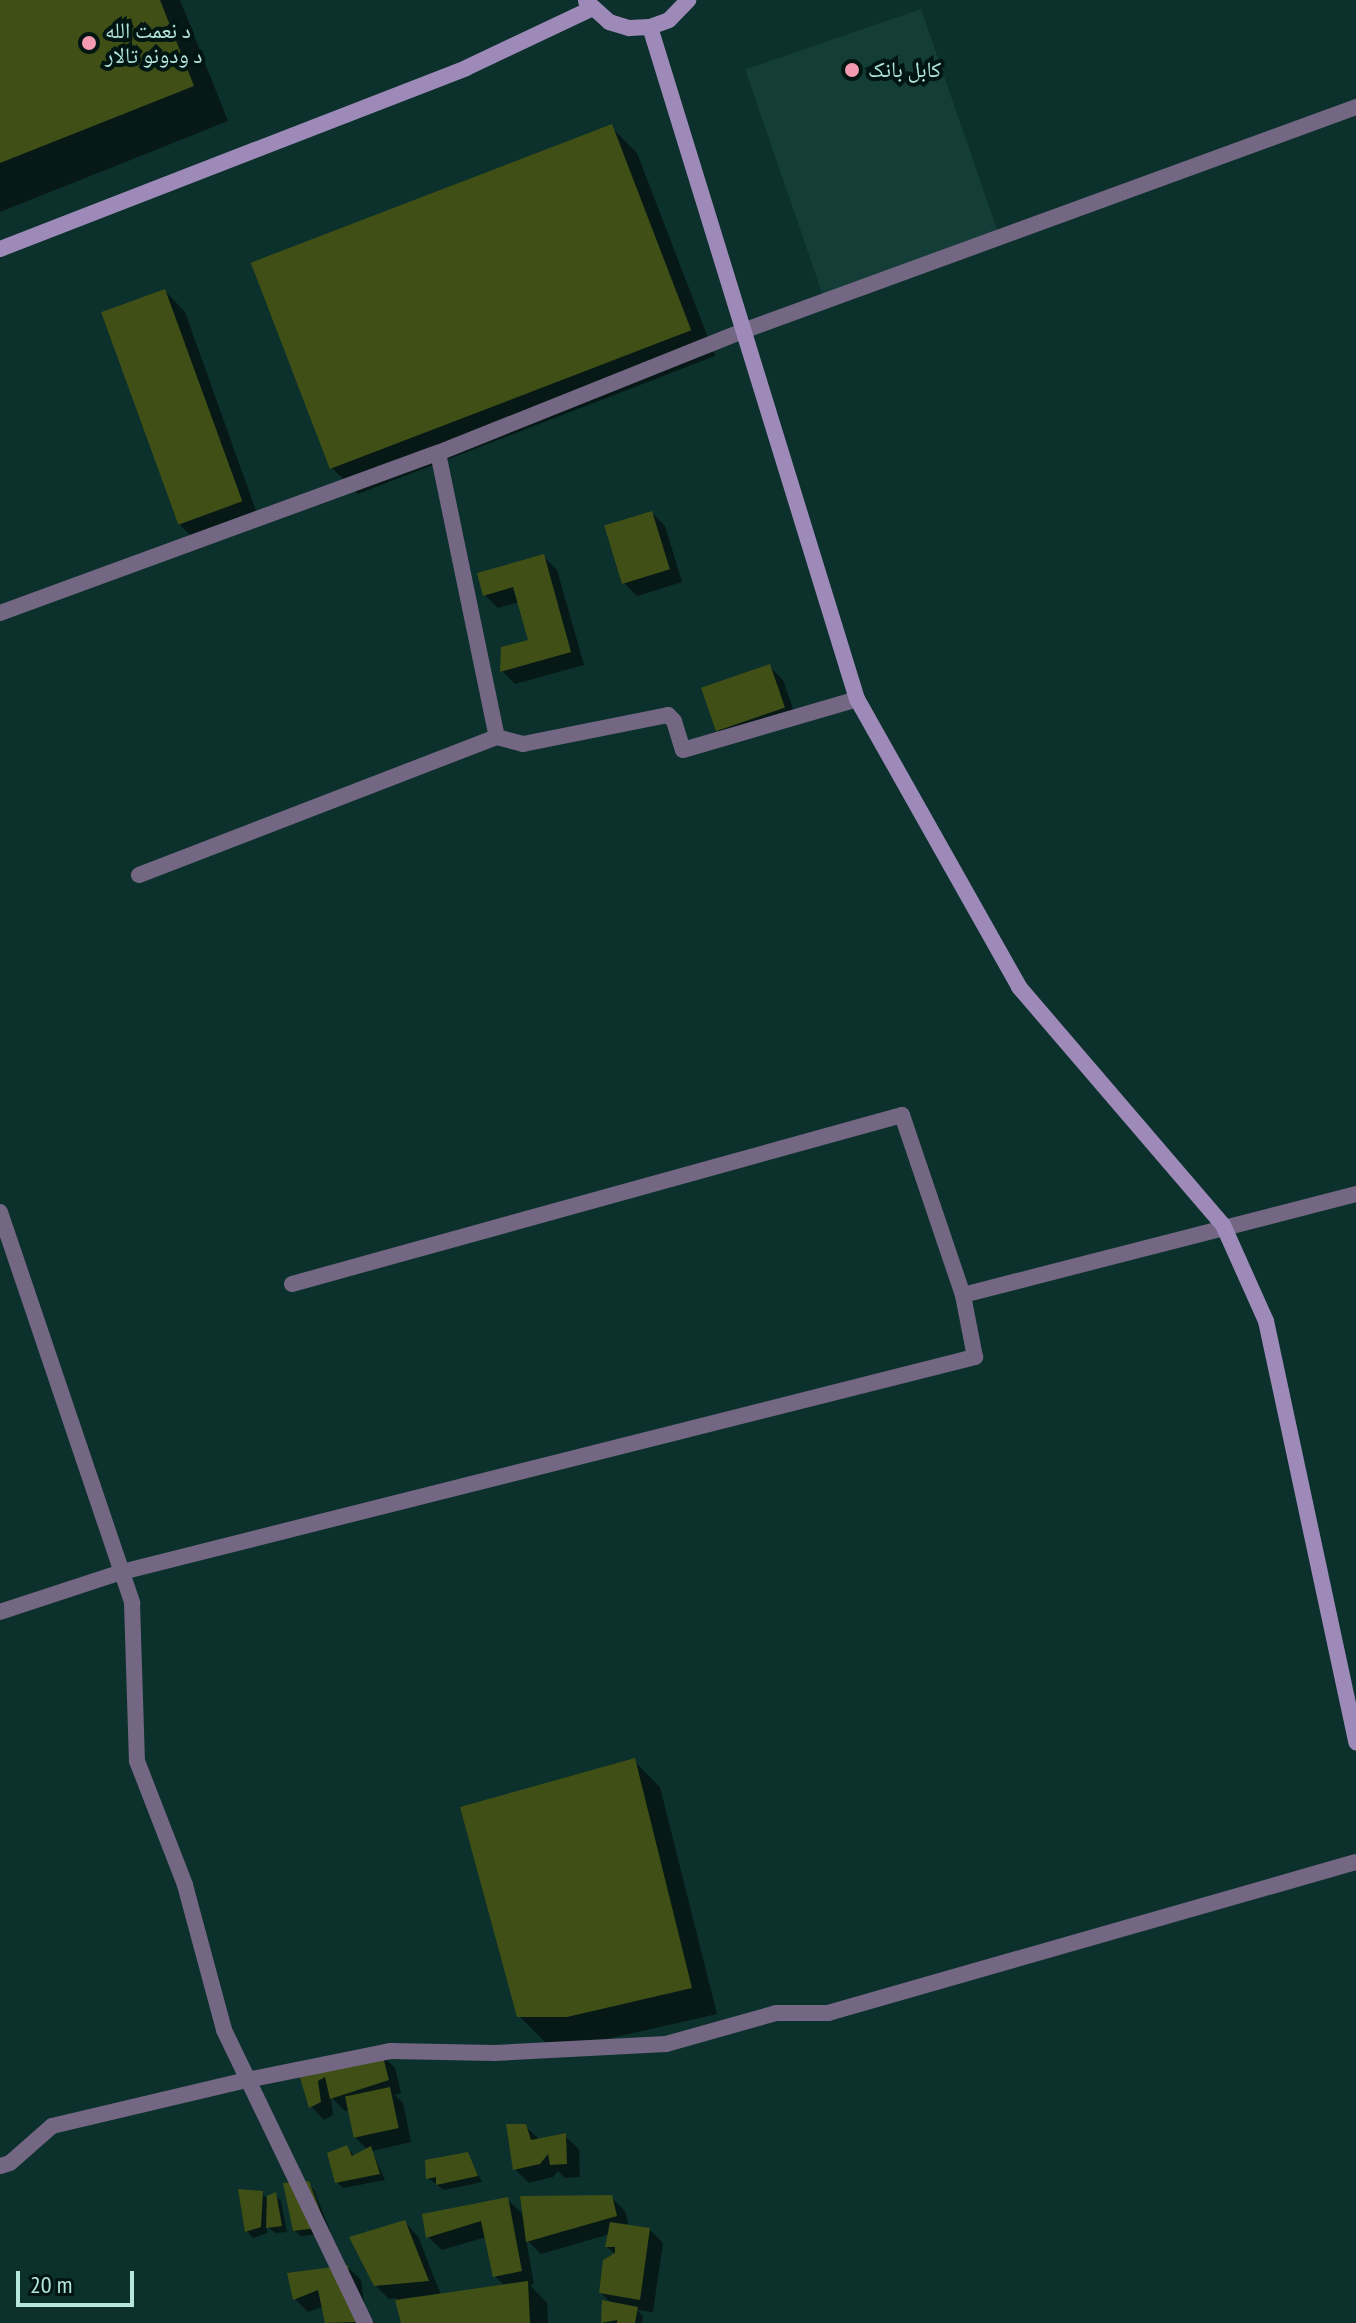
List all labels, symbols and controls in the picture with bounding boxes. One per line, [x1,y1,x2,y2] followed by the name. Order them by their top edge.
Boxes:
[105,17,202,68] place label: د نعمت الله د ودونو تالار
[80,34,98,52] marker: د نعمت الله د ودونو تالار
[868,57,941,83] place label: کابل بانک
[843,61,861,79] marker: کابل بانک
[20,2255,138,2305] scale bar
[30,2269,72,2300] text: 20 m

